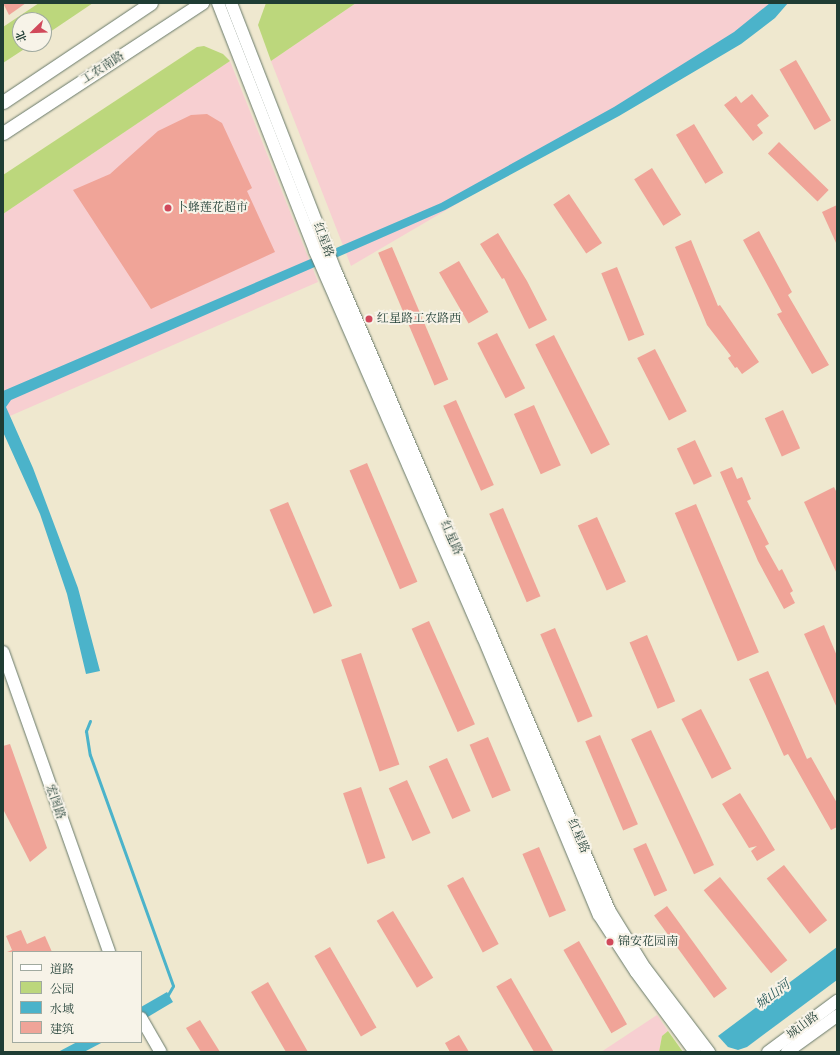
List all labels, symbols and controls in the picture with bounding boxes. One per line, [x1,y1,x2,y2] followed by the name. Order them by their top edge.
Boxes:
[12,12,52,52] north arrow
[13,29,30,44] text: 北
[79,49,127,87] street label: 工农南路
[176,201,248,215] place label: 卜蜂莲花超市
[163,203,173,213] marker: 卜蜂莲花超市
[310,221,336,259] street label: 红星路
[377,312,461,326] place label: 红星路工农路西
[364,314,374,324] marker: 红星路工农路西
[437,519,465,557] street label: 红星路
[42,783,68,821] street label: 宏图路
[564,817,592,855] street label: 红星路
[618,935,678,949] place label: 锦安花园南
[605,937,615,947] marker: 锦安花园南
[12,951,142,1043] legend
[50,962,74,976] text: 道路
[753,977,793,1013] water label: 城山河
[50,982,74,996] text: 公园
[50,1002,74,1016] text: 水域
[784,1009,822,1043] street label: 城山路
[50,1022,74,1036] text: 建筑

